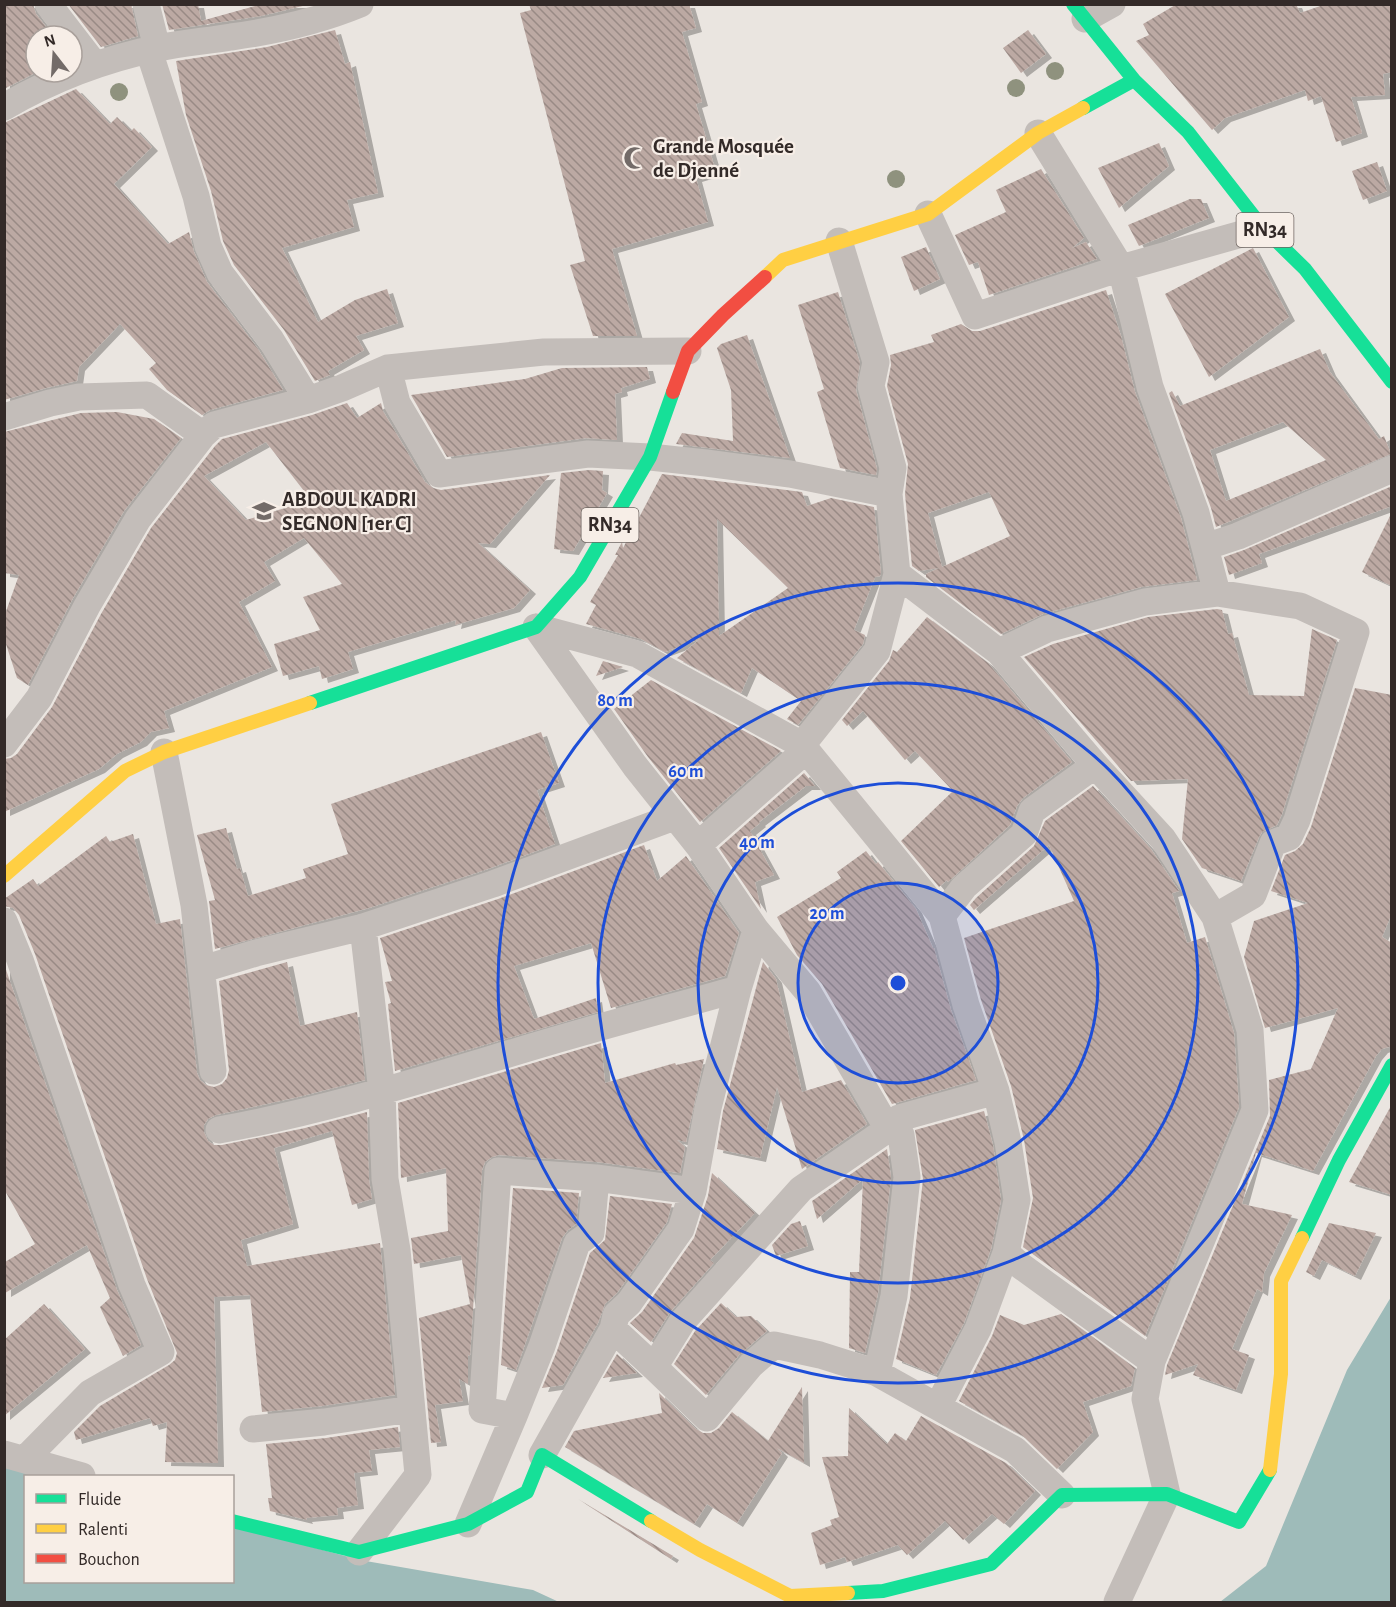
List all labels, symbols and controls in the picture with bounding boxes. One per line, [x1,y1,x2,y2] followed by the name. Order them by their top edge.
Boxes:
[24,24,84,84] north arrow
[42,31,58,50] text: N
[653,136,794,181] place label: Grande Mosquée de Djenné
[622,145,648,171] mosque icon: Grande Mosquée de Djenné
[1236,213,1294,247] road number: RN34
[282,489,417,534] place label: ABDOUL KADRI SEGNON [1er C]
[251,498,277,524] school or university icon: ABDOUL KADRI SEGNON [1er C]
[582,508,638,542] road number: RN34
[597,692,633,710] text: 80 m
[668,763,704,781] text: 60 m
[739,834,775,852] text: 40 m
[809,905,845,923] text: 20 m
[888,973,908,993] centre of rings
[24,1475,234,1583] legend
[78,1491,121,1509] text: Fluide
[78,1521,128,1539] text: Ralenti
[78,1551,140,1569] text: Bouchon

